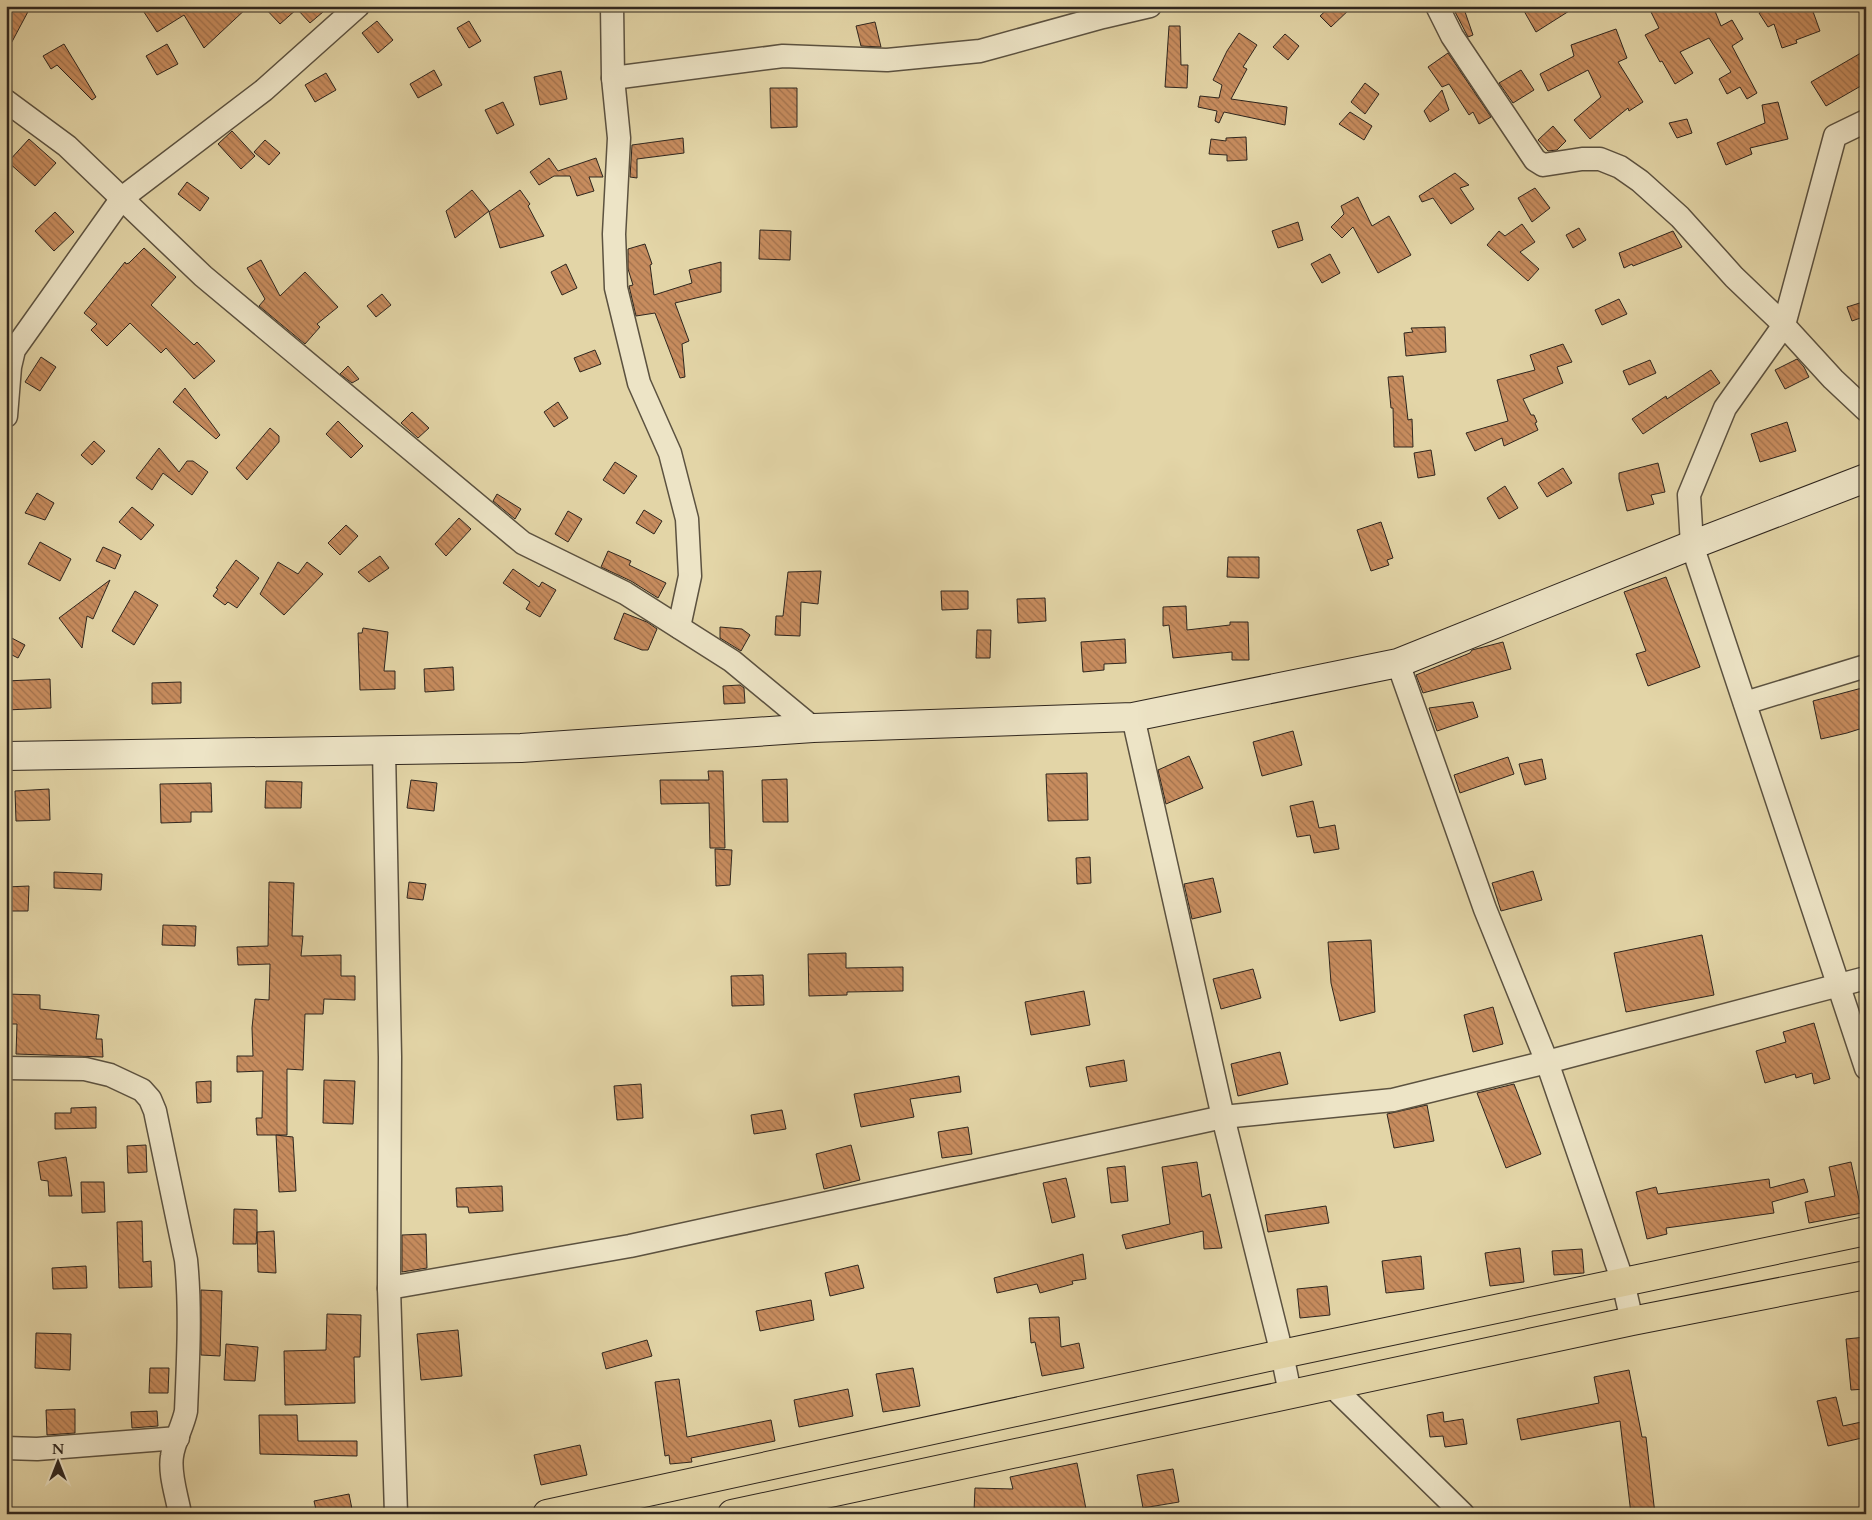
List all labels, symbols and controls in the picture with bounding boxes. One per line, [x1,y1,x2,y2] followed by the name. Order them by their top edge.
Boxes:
[32,1438,82,1488] north arrow
[52,1440,64,1459] text: N

